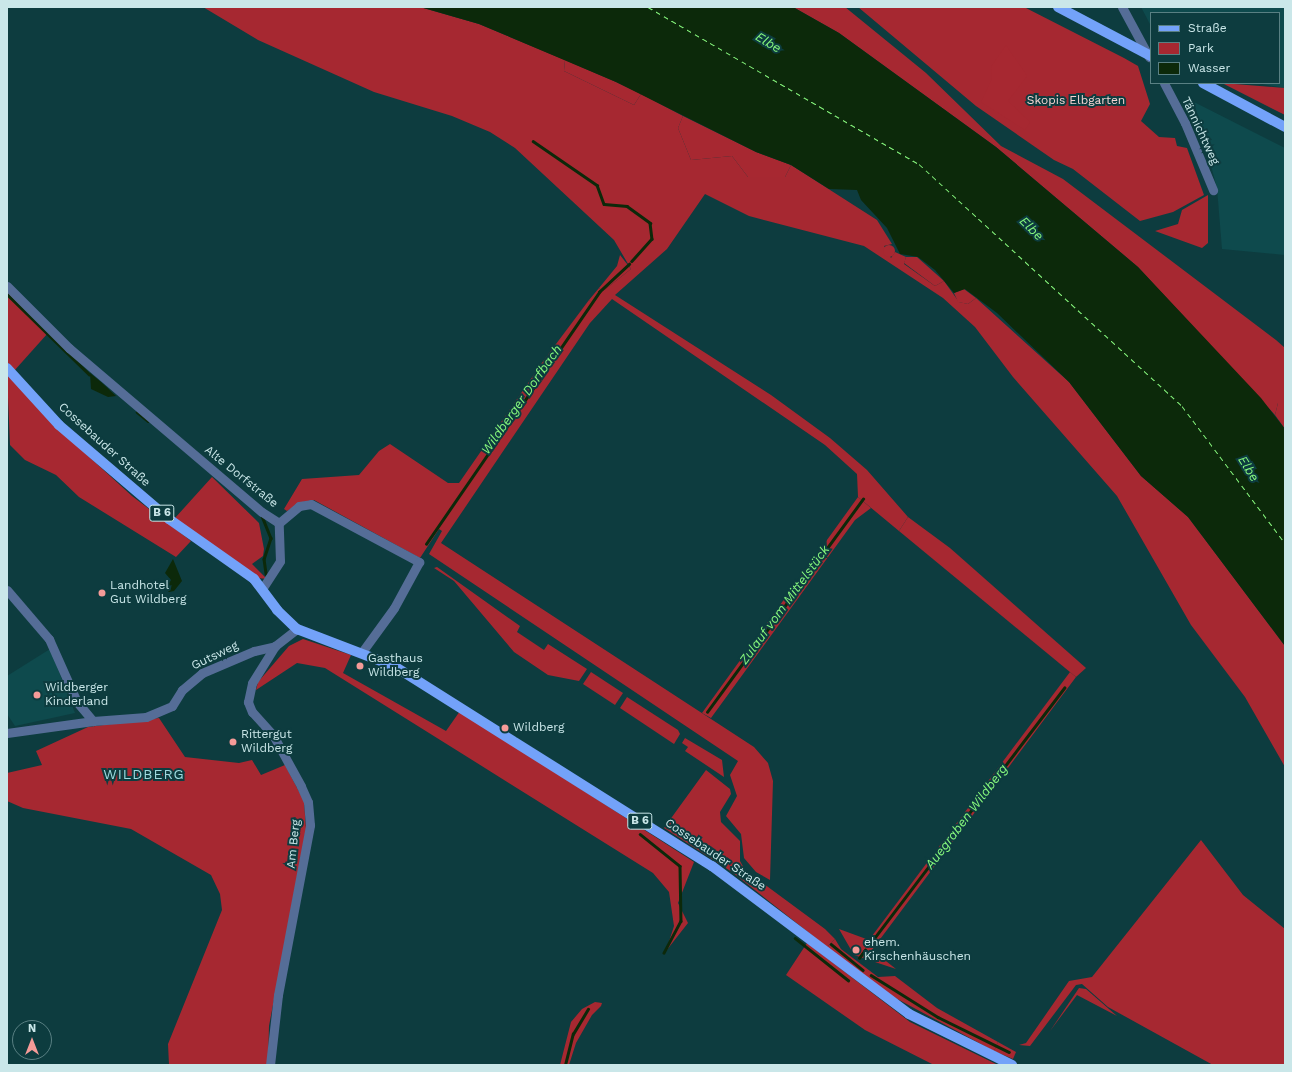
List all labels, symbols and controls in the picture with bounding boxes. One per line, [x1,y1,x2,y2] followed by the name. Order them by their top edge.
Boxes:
[1150,12,1280,84] legend
[1188,21,1227,35] text: Straße
[752,29,784,57] water label: Elbe
[1188,41,1214,55] text: Park
[1188,61,1230,75] text: Wasser
[1027,94,1125,108] park label: Skopis Elbgarten
[1178,95,1222,167] street label: Tännichtweg
[1016,214,1046,244] water label: Elbe
[478,342,566,458] water label: Wildberger Dorfbach
[55,400,153,490] street label: Cossebauder Straße
[201,443,281,511] street label: Alte Dorfstraße
[1234,453,1262,485] water label: Elbe
[149,504,175,522] road number: B 6
[736,542,834,668] water label: Zulauf vom Mittelstück
[110,579,187,607] place label: Landhotel Gut Wildberg
[97,588,107,598] marker: Landhotel Gut Wildberg
[189,639,241,673] street label: Gutsweg
[368,652,423,680] place label: Gasthaus Wildberg
[355,661,365,671] marker: Gasthaus Wildberg
[45,681,108,709] place label: Wildberger Kinderland
[32,690,42,700] marker: Wildberger Kinderland
[513,721,564,735] place label: Wildberg
[500,723,510,733] marker: Wildberg
[241,728,292,756] place label: Rittergut Wildberg
[228,737,238,747] marker: Rittergut Wildberg
[922,761,1012,873] water label: Auegraben Wildberg
[103,766,185,782] district label: WILDBERG
[627,812,653,830] road number: B 6
[662,816,768,894] street label: Cossebauder Straße
[284,819,304,869] street label: Am Berg
[864,936,971,964] place label: ehem. Kirschenhäuschen
[851,945,861,955] marker: ehem. Kirschenhäuschen
[12,1020,52,1060] north arrow
[28,1022,36,1035] text: N

